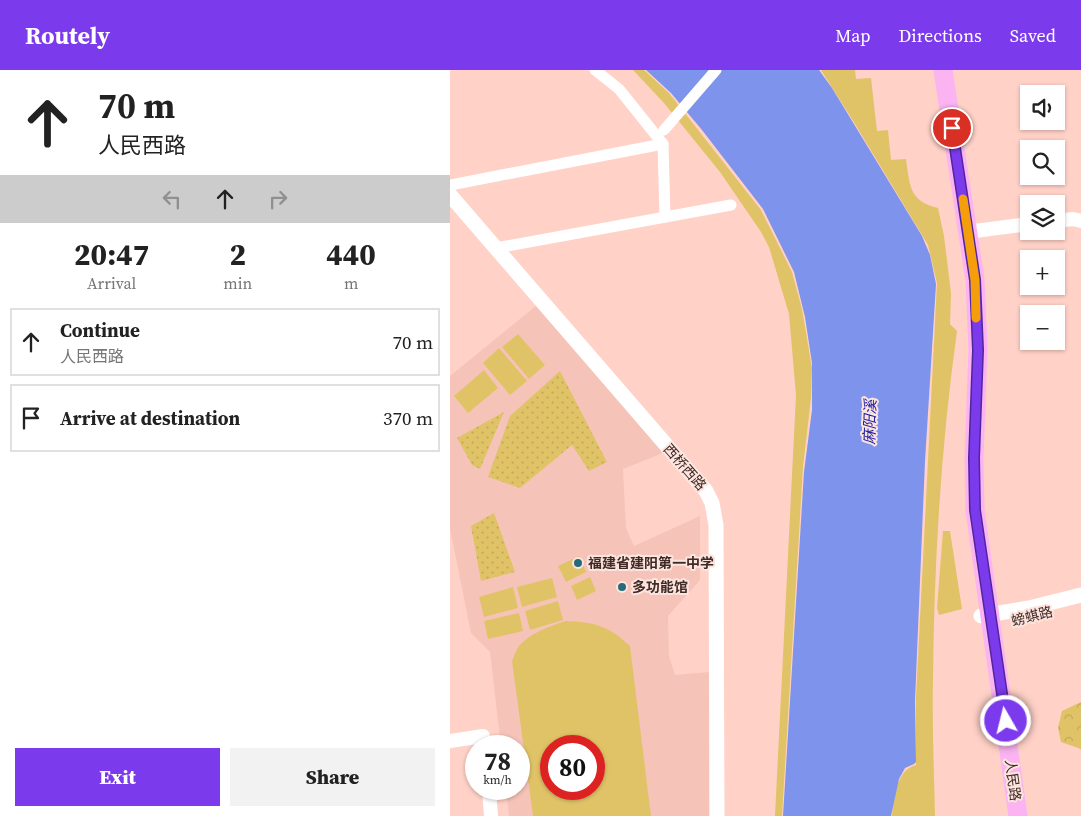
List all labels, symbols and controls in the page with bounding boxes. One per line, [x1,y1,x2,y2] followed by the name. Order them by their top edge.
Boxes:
[25,19,110,52] text: Routely
[835,23,871,48] text: Map
[899,23,982,48] text: Directions
[1010,23,1056,48] text: Saved
[98,82,175,130] text: 70 m
[1020,85,1065,350] map controls
[1020,85,1065,130] button: sound
[15,90,80,155] icon: ahead
[931,107,973,149] pin
[938,114,966,142] icon: arrive
[98,130,186,160] text: 人民西路
[1020,140,1065,185] button: search
[158,185,186,213] icon: left
[211,185,239,213] icon: ahead
[264,185,292,213] icon: right
[1020,195,1065,240] button: layers
[74,234,149,275] text: 20:47
[229,234,246,275] text: 2
[326,234,376,275] text: 440
[1020,250,1065,295] button: +
[87,272,136,294] text: Arrival
[223,272,252,294] text: min
[344,272,358,294] text: m
[1020,305,1065,350] button: −
[60,317,140,343] text: Continue
[17,328,45,356] icon: ahead
[392,329,433,355] text: 70 m
[60,345,124,367] text: 人民西路
[858,397,881,445] water label: 麻阳溪
[17,404,45,432] icon: arrive
[60,405,240,431] text: Arrive at destination
[383,405,433,431] text: 370 m
[659,439,711,495] street label: 西桥西路
[588,553,714,573] place label: 福建省建阳第一中学
[572,557,584,569] marker: 福建省建阳第一中学
[632,577,688,597] place label: 多功能馆
[616,581,628,593] marker: 多功能馆
[1009,601,1055,631] street label: 螃蜞路
[979,694,1031,746] position arrow
[540,735,605,800] speed limit sign: 80
[484,744,511,778] text: 78
[15,748,220,806] button: Exit
[230,748,435,806] button: Share
[1000,758,1026,802] street label: 人民路
[483,772,512,788] text: km/h

